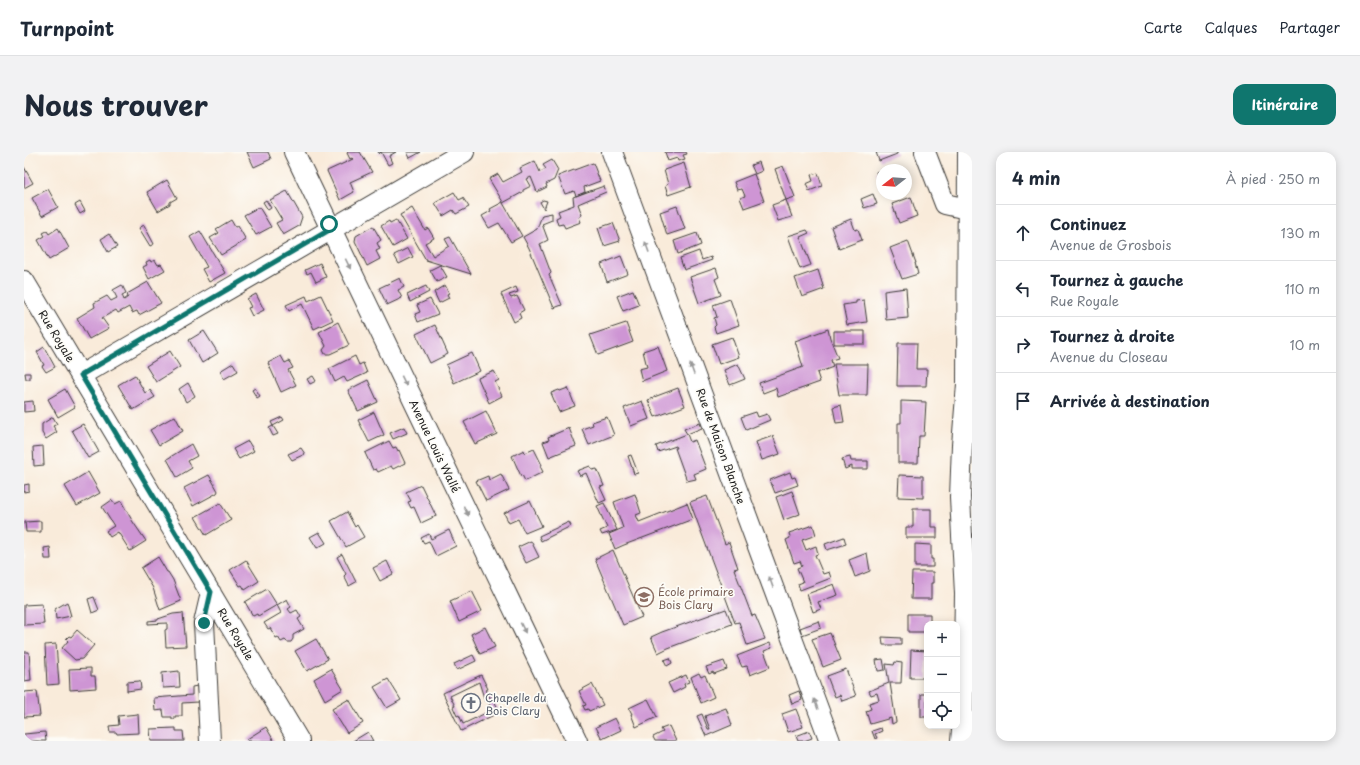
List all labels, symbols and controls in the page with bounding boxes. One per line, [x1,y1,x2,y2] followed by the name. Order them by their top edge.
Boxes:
[20,14,114,42] text: Turnpoint
[1144,17,1183,38] text: Carte
[1205,17,1257,38] text: Calques
[1279,17,1340,38] text: Partager
[24,83,208,126] text: Nous trouver
[1233,84,1336,125] button: Itinéraire
[876,164,912,200] north arrow
[1012,165,1060,191] text: 4 min
[1226,169,1320,188] text: À pied · 250 m
[1050,212,1126,235] text: Continuez
[320,215,338,233] route start
[1012,222,1034,244] icon: ahead
[1281,223,1320,242] text: 130 m
[1050,235,1171,254] text: Avenue de Grosbois
[643,240,649,252] one-way arrow
[345,258,351,270] one-way arrow
[1050,268,1184,291] text: Tournez à gauche
[1012,278,1034,300] icon: left
[1285,279,1320,298] text: 110 m
[1050,291,1119,310] text: Rue Royale
[35,307,79,365] street label: Rue Royale
[1050,324,1175,347] text: Tournez à droite
[1012,334,1034,356] icon: right
[1290,335,1320,354] text: 10 m
[1050,347,1168,366] text: Avenue du Closeau
[689,362,695,374] one-way arrow
[401,376,407,387] one-way arrow
[692,386,750,506] street label: Rue de Maison Blanche
[1050,389,1210,412] text: Arrivée à destination
[1012,390,1034,412] icon: arrive
[405,397,465,495] street label: Avenue Louis Wallé
[463,505,470,517] one-way arrow
[768,576,774,588] one-way arrow
[658,583,734,613] place label: École primaire Bois Clary
[633,586,655,608] school or university icon: École primaire Bois Clary
[214,605,258,663] street label: Rue Royale
[195,614,213,632] route end
[924,621,960,729] map controls
[924,621,960,657] button: +
[520,623,526,634] one-way arrow
[924,657,960,693] button: −
[485,689,546,719] place label: Chapelle du Bois Clary
[460,692,482,714] church icon: Chapelle du Bois Clary
[924,693,960,729] button: locate
[813,698,819,710] one-way arrow

